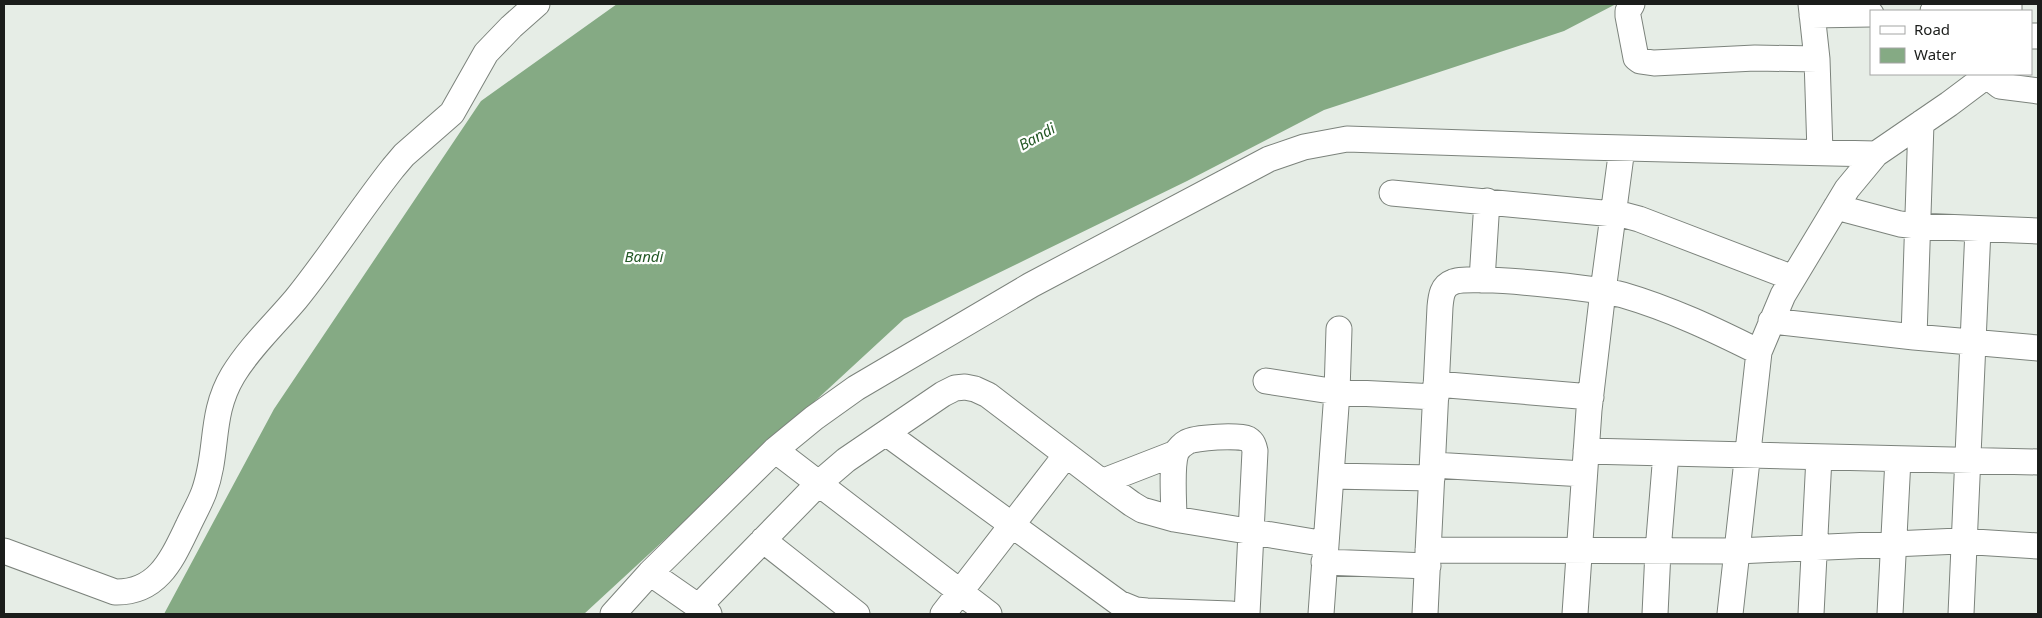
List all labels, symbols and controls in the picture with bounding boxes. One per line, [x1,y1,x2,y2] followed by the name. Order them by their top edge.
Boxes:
[1870,10,2032,75] legend
[1914,19,1950,39] text: Road
[1914,44,1956,64] text: Water
[1015,117,1059,154] water label: Bandi
[625,246,665,266] water label: Bandi

